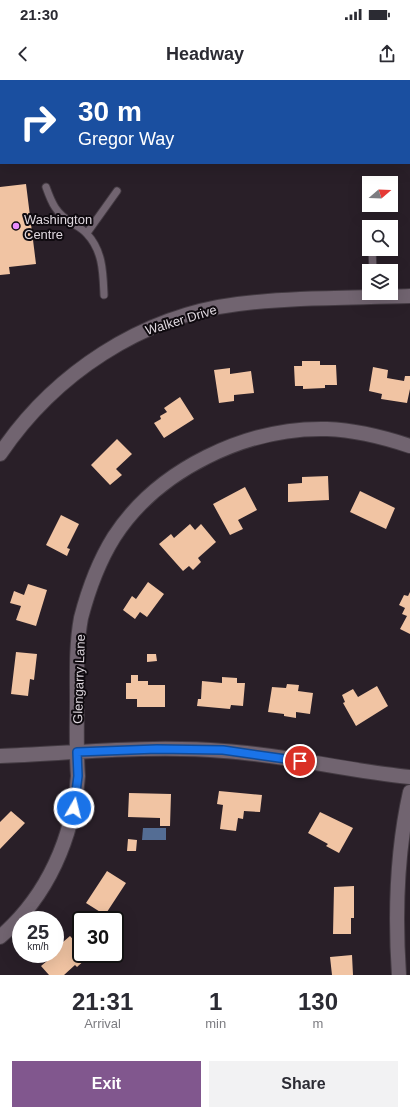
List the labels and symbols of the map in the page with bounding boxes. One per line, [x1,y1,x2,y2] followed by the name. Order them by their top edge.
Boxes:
[362,176,398,212] north arrow
[24,212,92,242] place label: Washington Centre
[11,221,21,231] marker: Washington Centre
[143,302,219,338] street label: Walker Drive
[70,634,88,724] street label: Glengarry Lane
[283,744,317,778] pin
[53,787,95,829] position arrow
[72,911,124,963] speed limit sign: 30

